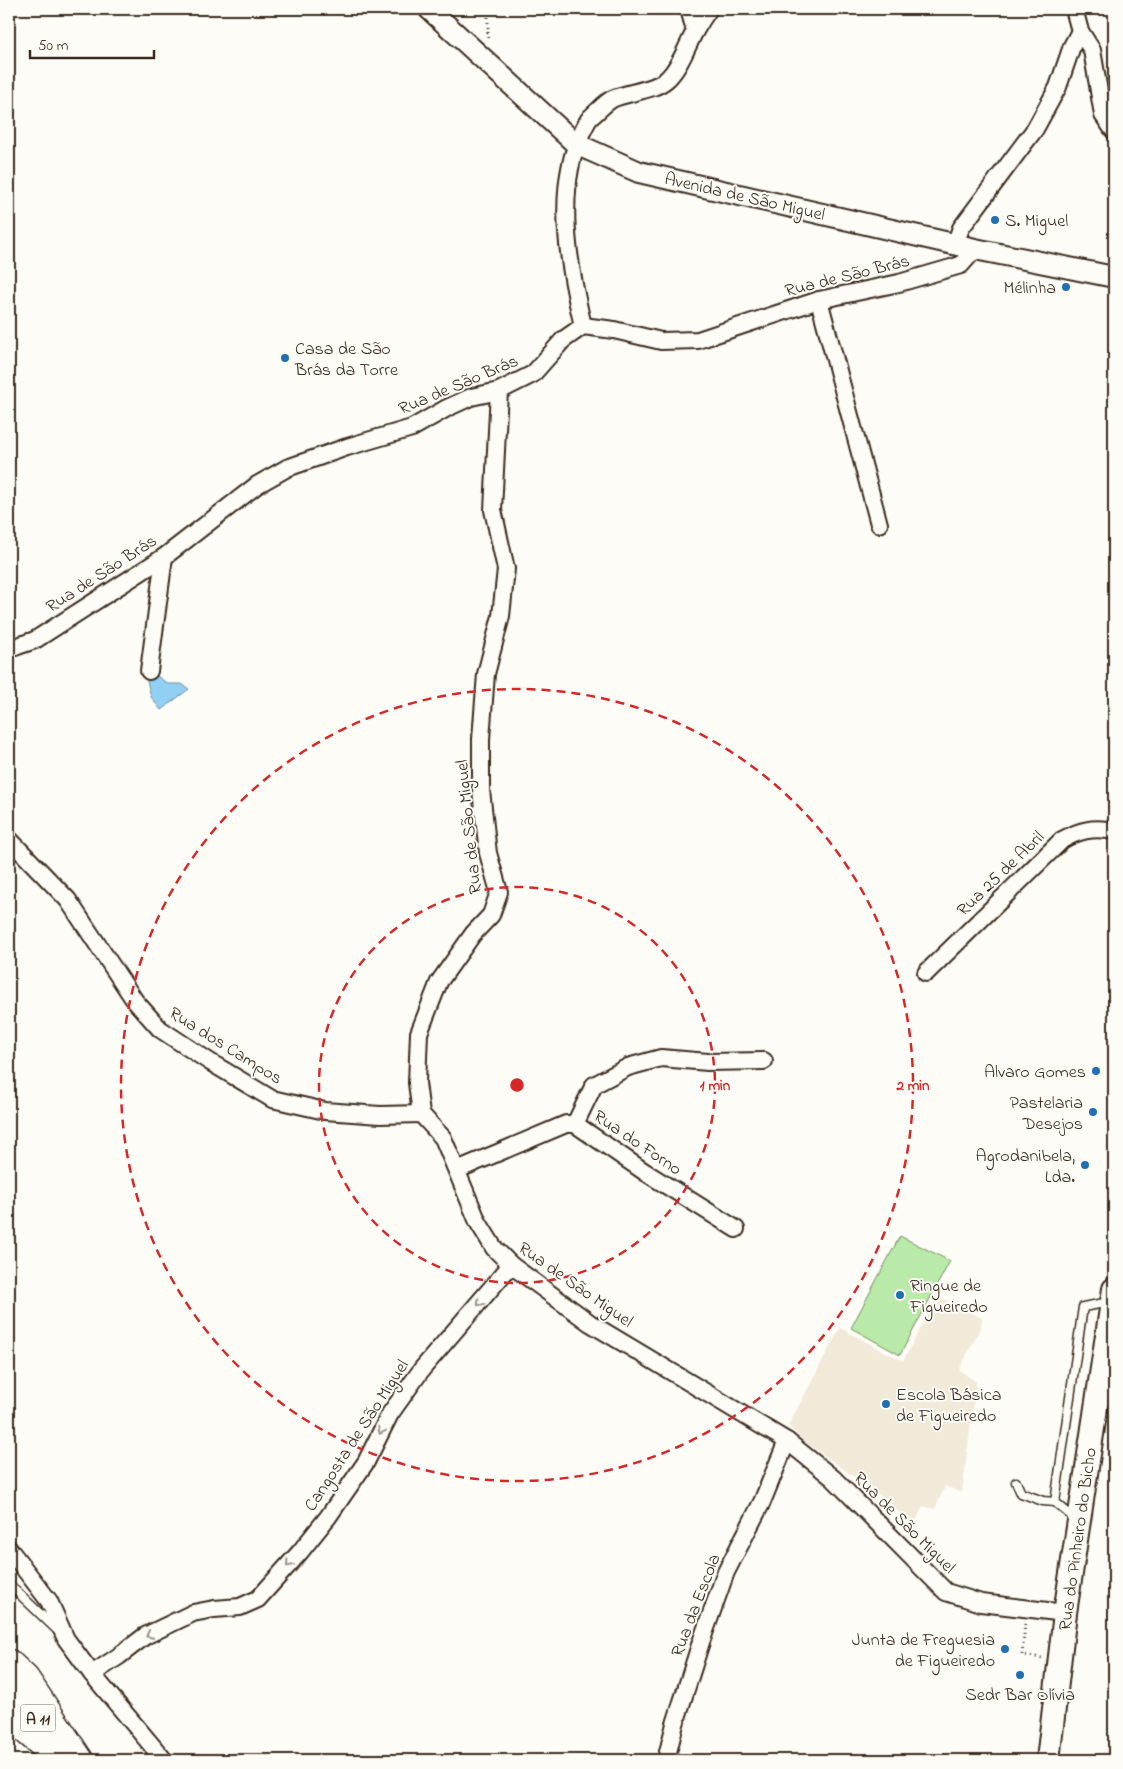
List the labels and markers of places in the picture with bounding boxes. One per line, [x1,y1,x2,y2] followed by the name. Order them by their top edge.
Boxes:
[1005,209,1068,236] place label: S. Miguel
[989,214,1001,226] marker: S. Miguel
[1004,276,1056,302] place label: Mélinha
[1060,281,1072,293] marker: Mélinha
[294,337,399,384] place label: Casa de São Brás da Torre
[279,352,291,364] marker: Casa de São Brás da Torre
[984,1060,1086,1086] place label: Alvaro Gomes
[1090,1065,1102,1077] marker: Alvaro Gomes
[508,1076,526,1094] centre of rings
[1009,1091,1083,1138] place label: Pastelaria Desejos
[1087,1106,1099,1118] marker: Pastelaria Desejos
[976,1144,1075,1191] place label: Agrodanibela, Lda.
[1079,1159,1091,1171] marker: Agrodanibela, Lda.
[909,1274,988,1322] place label: Ringue de Figueiredo
[894,1289,906,1301] marker: Ringue de Figueiredo
[896,1383,1001,1431] place label: Escola Básica de Figueiredo
[880,1398,892,1410] marker: Escola Básica de Figueiredo
[852,1628,995,1676] place label: Junta de Freguesia de Figueiredo
[999,1643,1011,1655] marker: Junta de Freguesia de Figueiredo
[1014,1669,1026,1681] marker: Sedr Bar Olívia
[965,1683,1075,1709] place label: Sedr Bar Olívia

